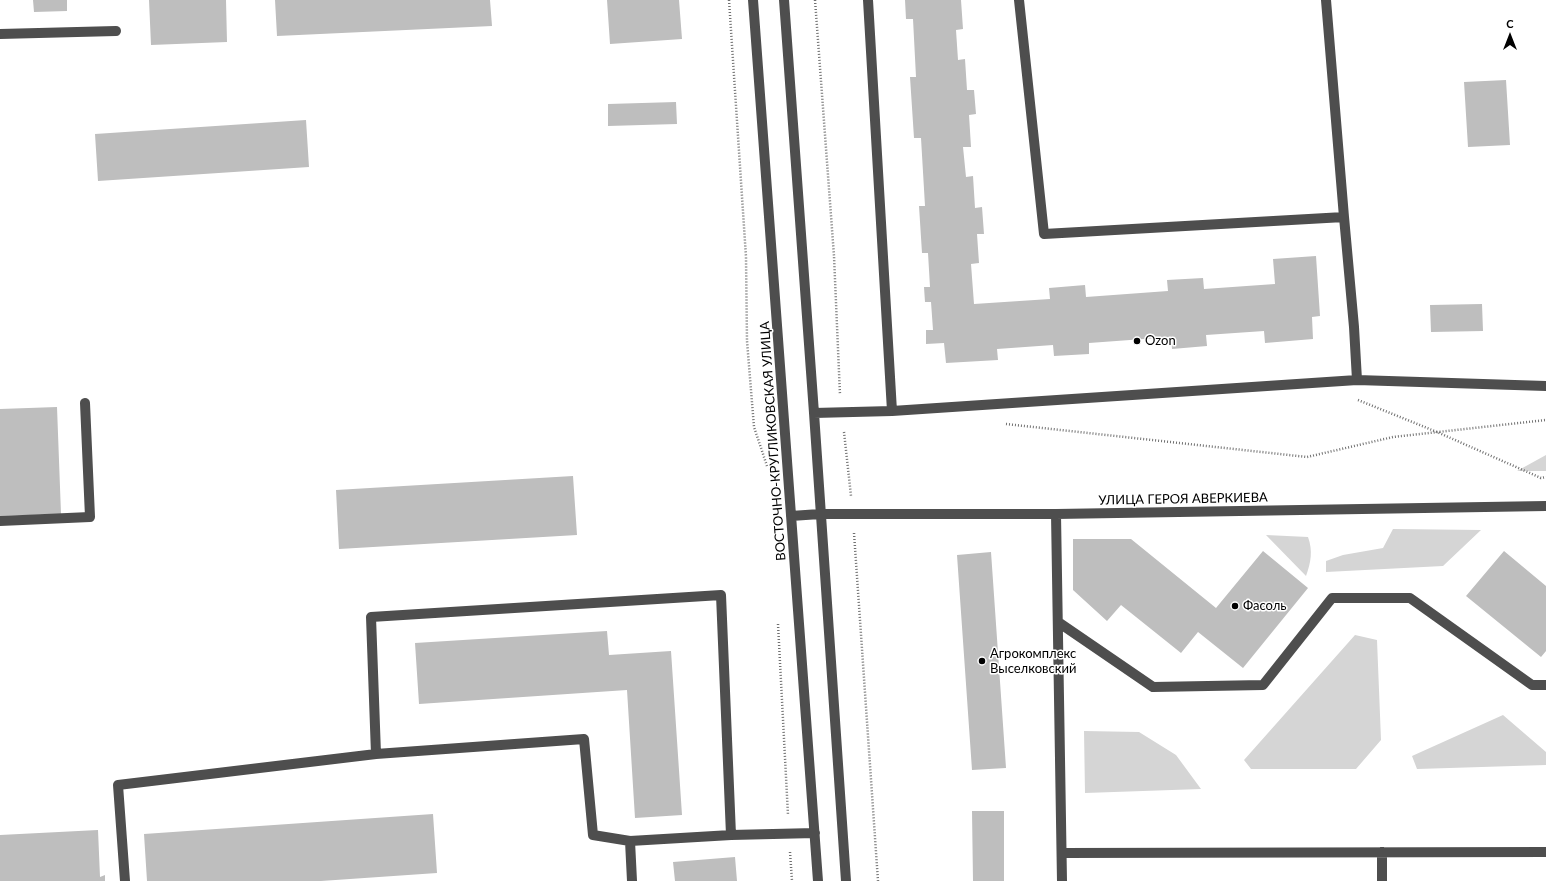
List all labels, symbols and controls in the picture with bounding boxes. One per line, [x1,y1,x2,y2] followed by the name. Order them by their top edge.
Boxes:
[1490,16,1530,56] north arrow
[1506,17,1514,30] text: С
[757,321,789,561] street label: ВОСТОЧНО-КРУГЛИКОВСКАЯ УЛИЦА
[1145,333,1176,349] place label: Ozon
[1132,336,1142,346] marker: Ozon
[1098,490,1268,508] street label: УЛИЦА ГЕРОЯ АВЕРКИЕВА
[1243,598,1287,614] place label: Фасоль
[1230,601,1240,611] marker: Фасоль
[990,646,1076,677] place label: Агрокомплекс Выселковский
[977,656,987,666] marker: Агрокомплекс Выселковский

